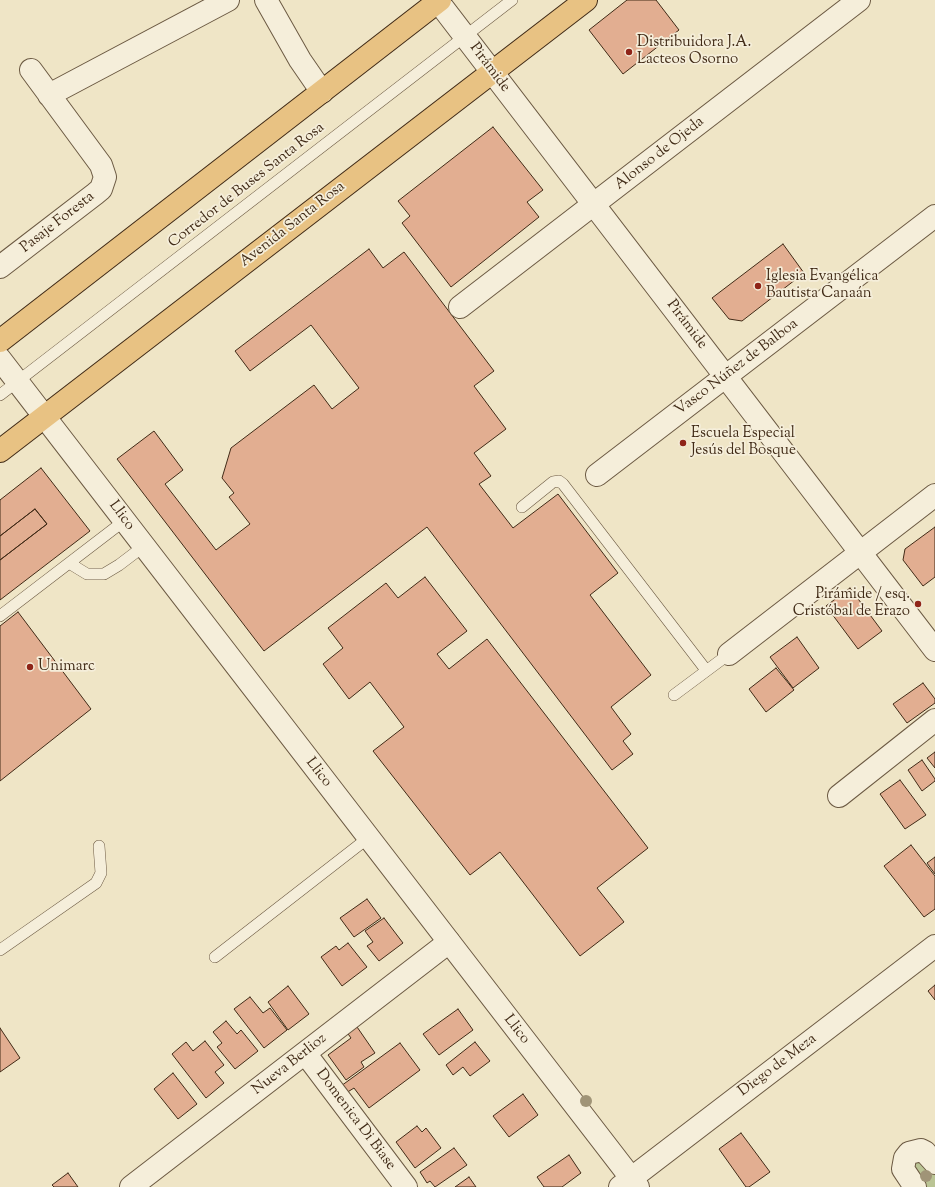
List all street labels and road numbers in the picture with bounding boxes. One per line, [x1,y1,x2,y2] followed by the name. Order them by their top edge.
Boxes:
[465,40,513,96] street label: Pirámide
[612,114,708,194] street label: Alonso de Ojeda
[165,119,329,253] street label: Corredor de Buses Santa Rosa
[237,178,349,272] street label: Avenida Santa Rosa
[17,189,99,257] street label: Pasaje Foresta
[662,297,710,353] street label: Pirámide
[672,316,802,420] street label: Vasco Núñez de Balboa
[104,498,138,534] street label: Llico
[301,755,335,791] street label: Llico
[499,1012,533,1048] street label: Llico
[249,1030,331,1100] street label: Nueva Berlioz
[735,1031,821,1101] street label: Diego de Meza
[311,1066,399,1174] street label: Domenica Di Biase

